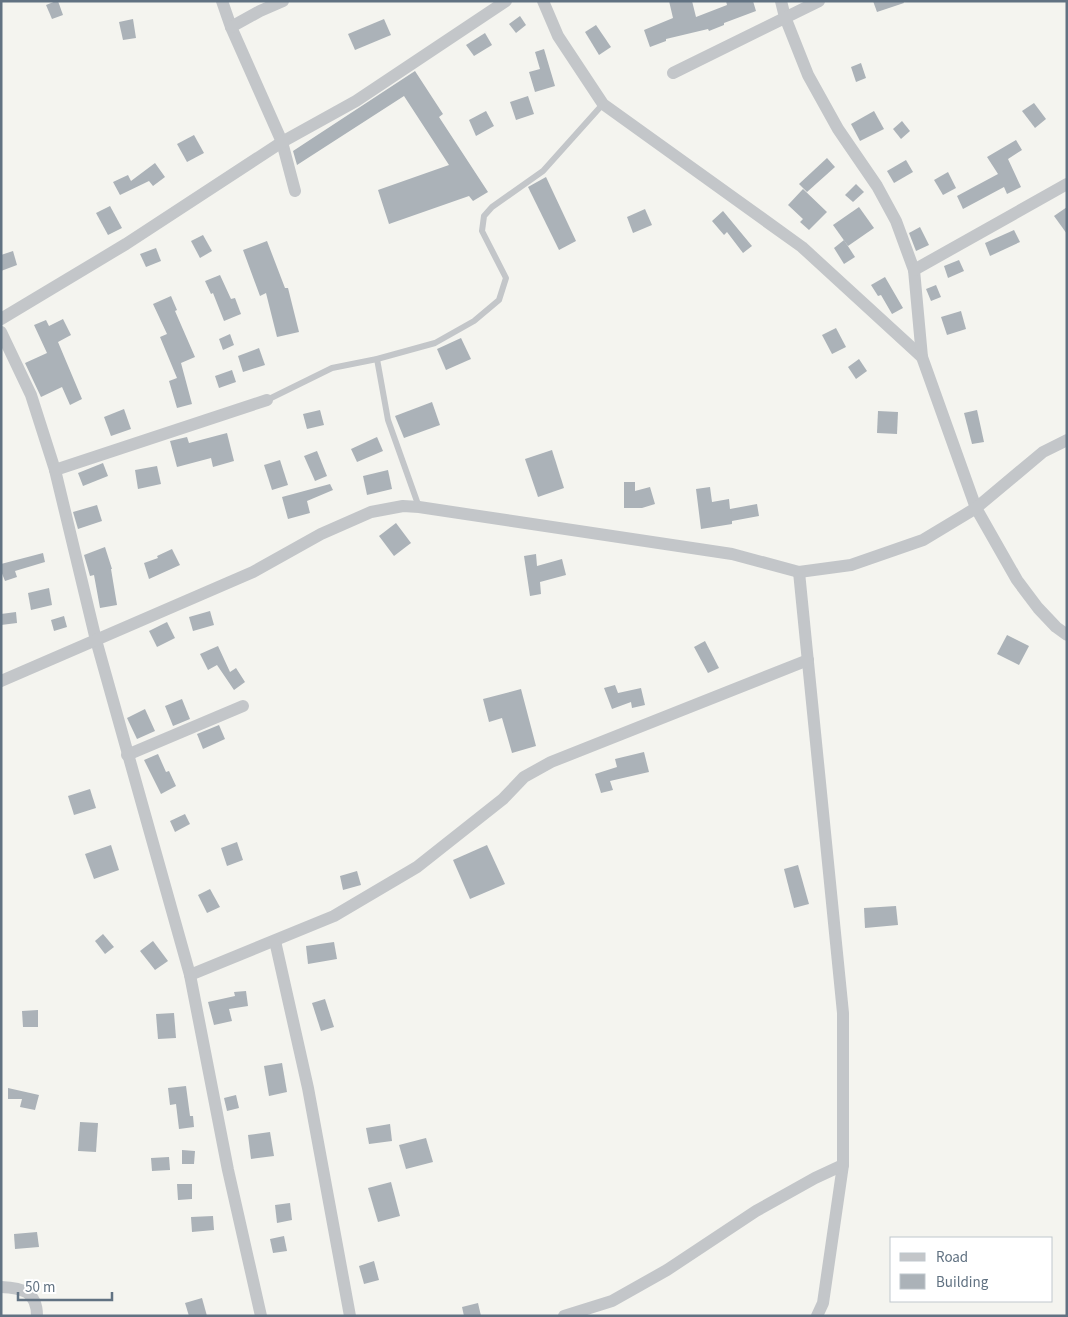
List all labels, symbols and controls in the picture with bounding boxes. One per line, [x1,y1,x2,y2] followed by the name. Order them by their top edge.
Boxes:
[890,1237,1053,1302] legend
[936,1247,968,1268] text: Road
[18,1270,111,1302] scale bar
[936,1272,989,1293] text: Building
[25,1277,55,1298] text: 50 m

